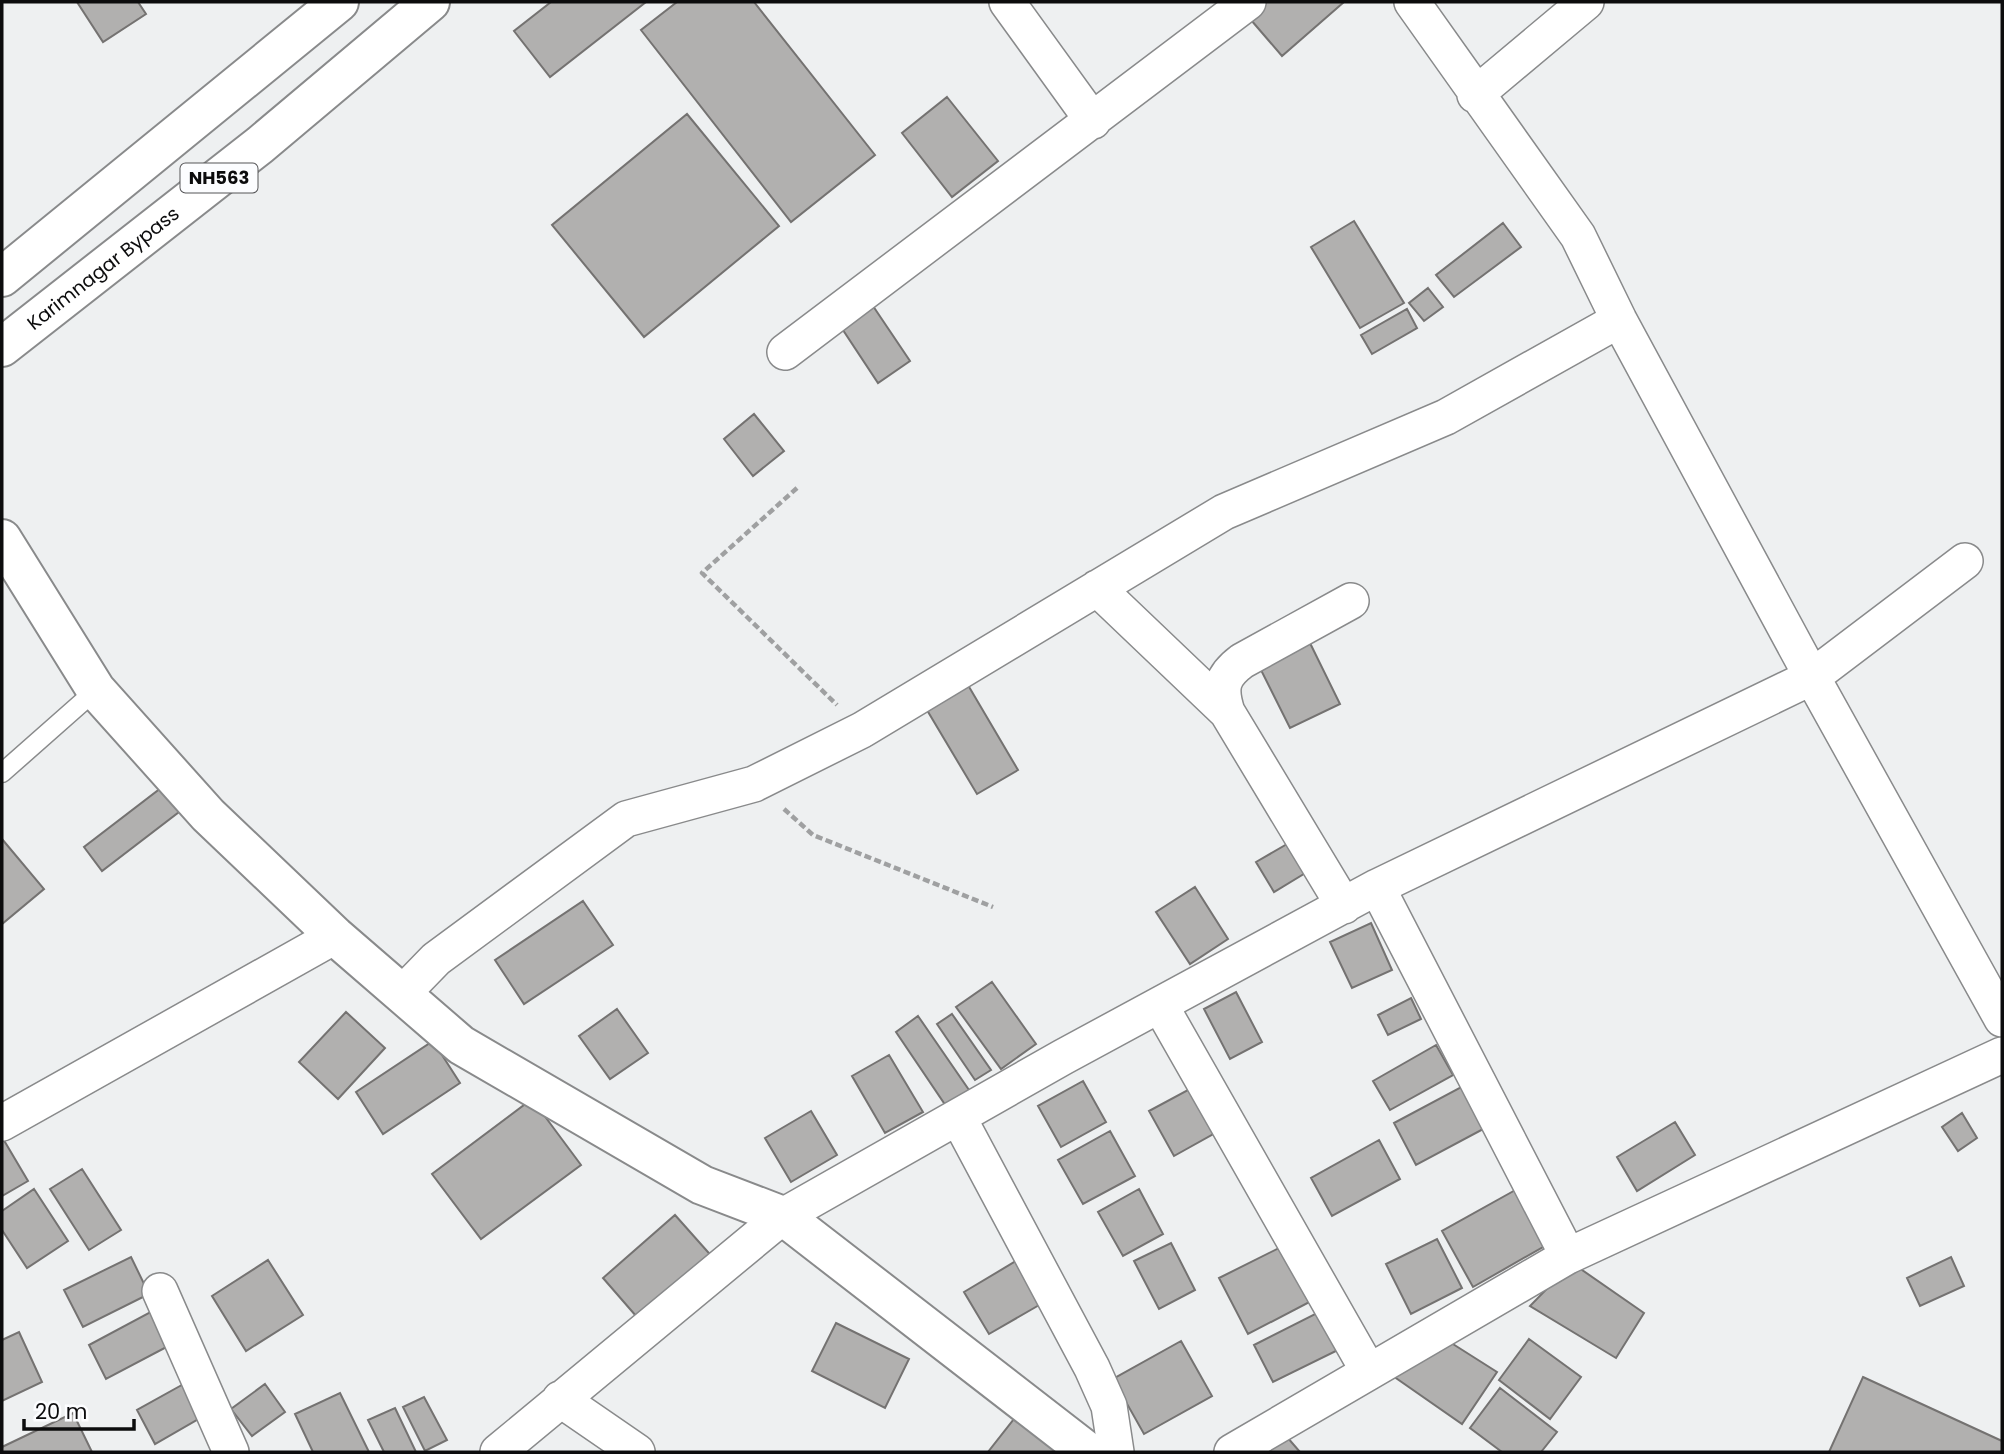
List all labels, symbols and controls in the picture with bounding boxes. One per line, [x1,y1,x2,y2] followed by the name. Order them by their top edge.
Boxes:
[180,163,258,192] road number: NH563
[21,200,185,337] street label: Karimnagar Bypass
[24,1388,135,1432] scale bar
[35,1397,88,1426] text: 20 m

